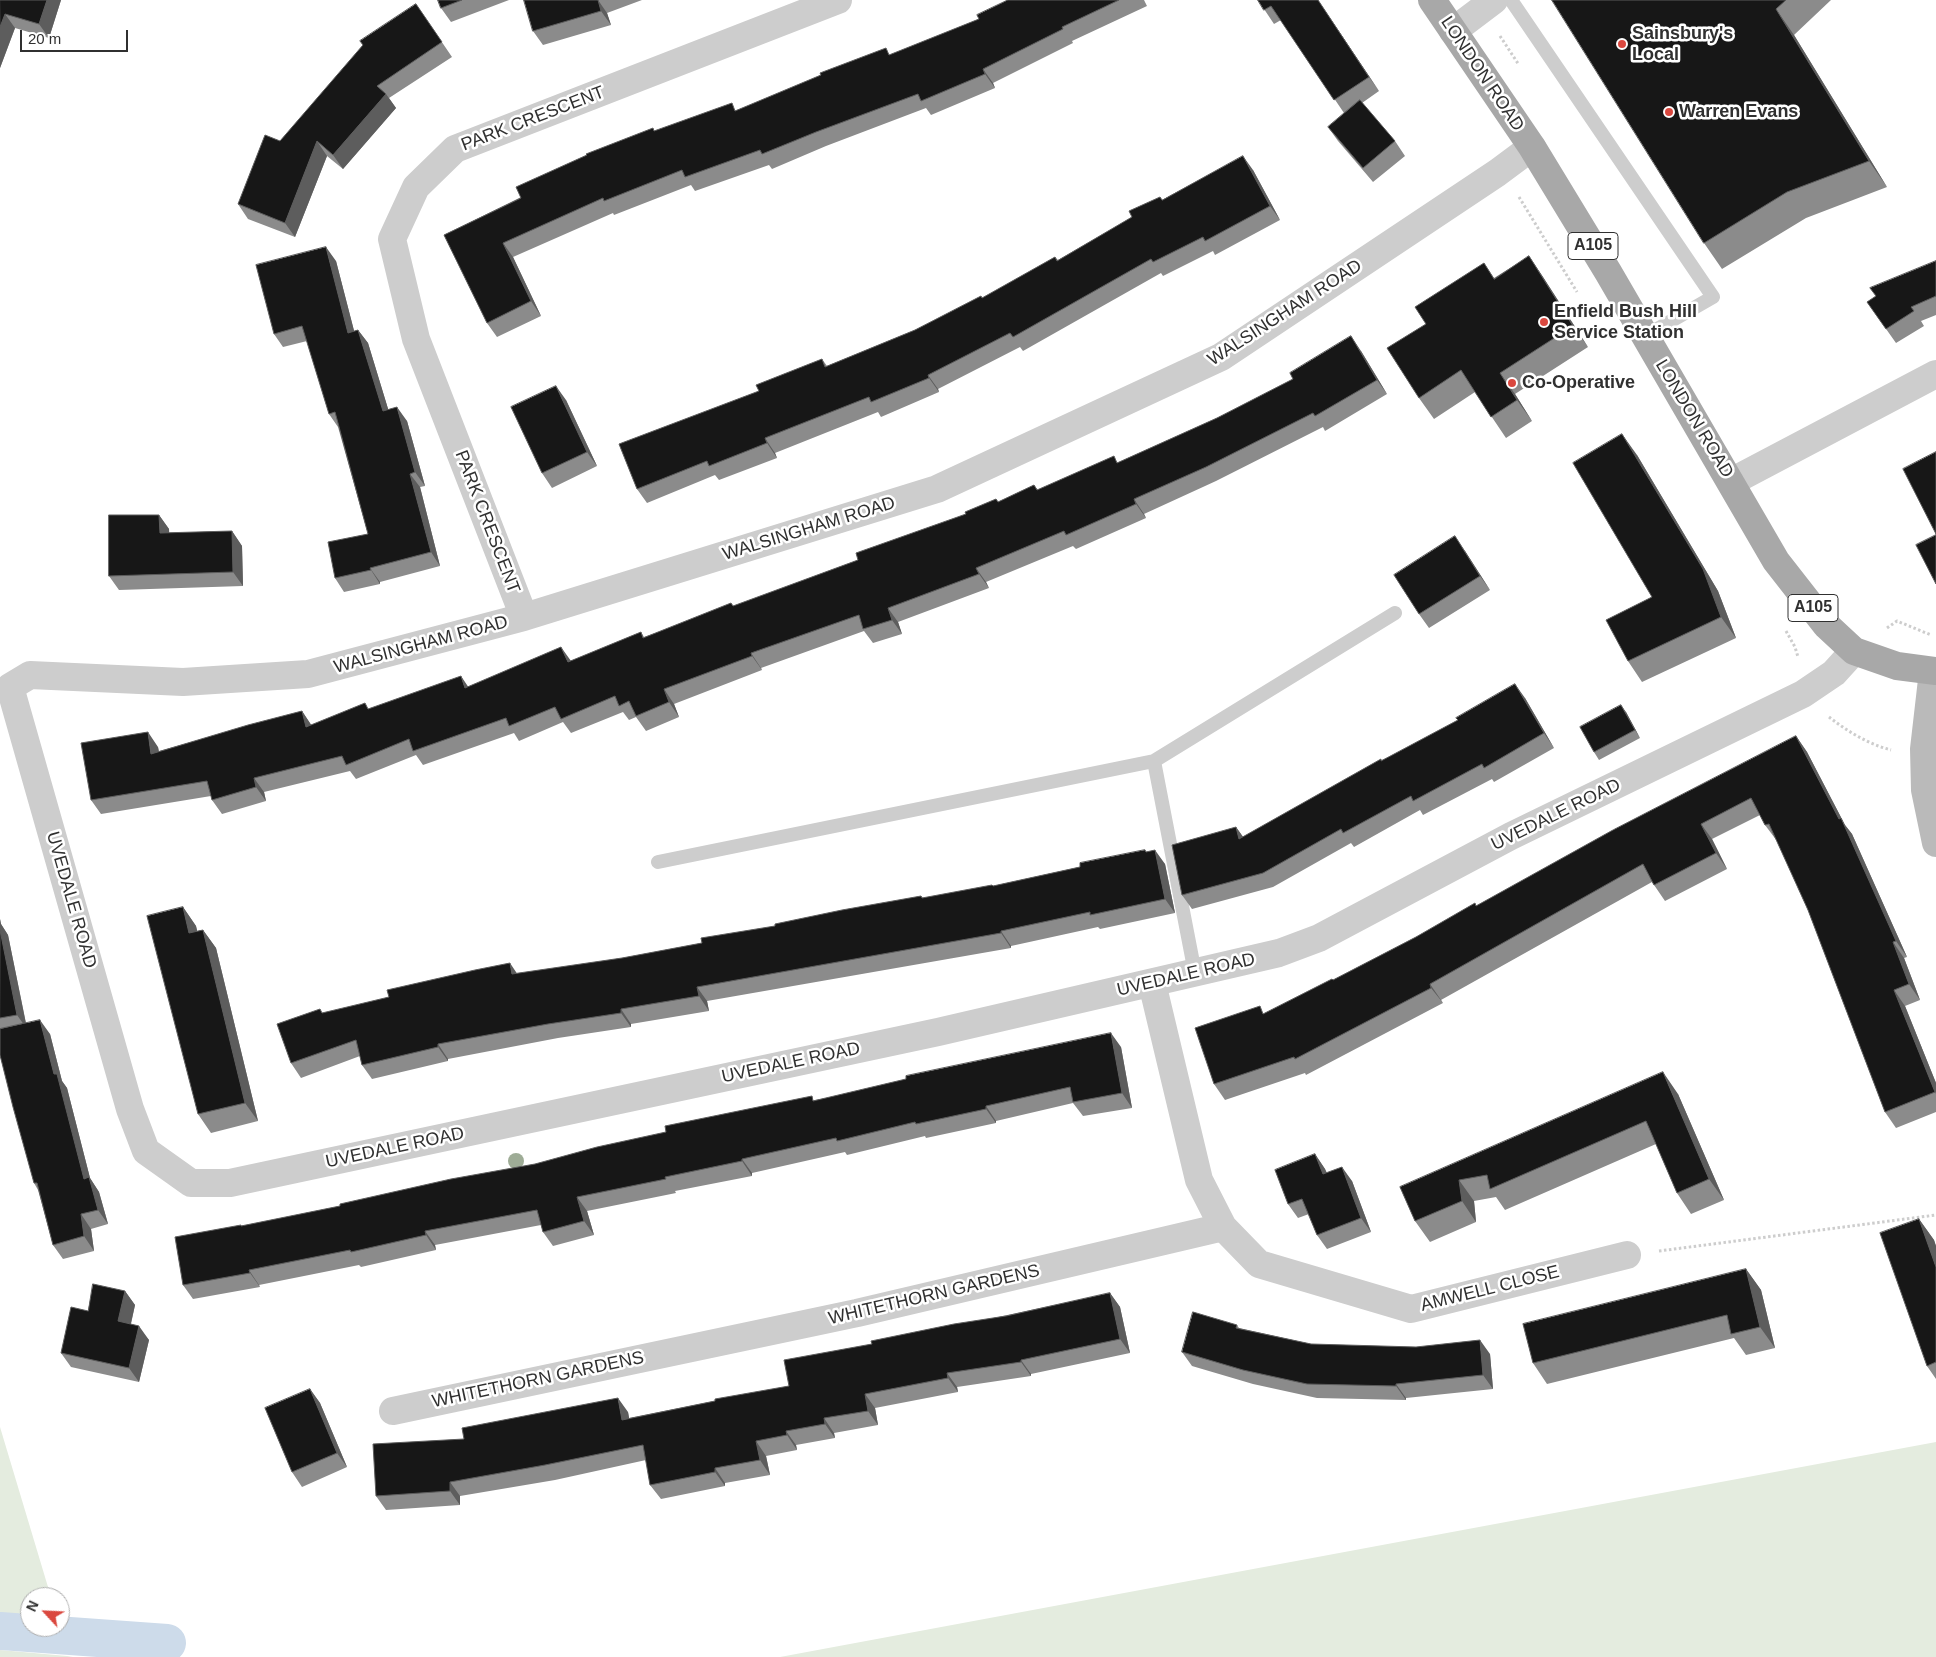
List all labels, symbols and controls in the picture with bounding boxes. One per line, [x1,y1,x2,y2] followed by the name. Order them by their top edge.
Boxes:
[1436,12,1528,136] street label: LONDON ROAD
[22,20,130,52] scale bar
[1632,23,1733,66] place label: Sainsbury's Local
[28,30,61,47] text: 20 m
[1616,38,1628,50] marker: Sainsbury's Local
[458,82,608,156] street label: PARK CRESCENT
[1679,101,1798,123] place label: Warren Evans
[1663,106,1675,118] marker: Warren Evans
[1568,232,1618,260] road number: A105
[1204,255,1366,371] street label: WALSINGHAM ROAD
[1554,301,1697,344] place label: Enfield Bush Hill Service Station
[1538,316,1550,328] marker: Enfield Bush Hill Service Station
[1650,356,1738,482] street label: LONDON ROAD
[1522,372,1635,394] place label: Co-Operative
[1506,377,1518,389] marker: Co-Operative
[450,447,524,597] street label: PARK CRESCENT
[720,492,898,566] street label: WALSINGHAM ROAD
[1788,594,1838,622] road number: A105
[332,611,510,679] street label: WALSINGHAM ROAD
[1488,774,1624,856] street label: UVEDALE ROAD
[41,829,101,971] street label: UVEDALE ROAD
[1115,949,1257,1001] street label: UVEDALE ROAD
[720,1038,862,1088] street label: UVEDALE ROAD
[324,1123,466,1173] street label: UVEDALE ROAD
[826,1260,1042,1330] street label: WHITETHORN GARDENS
[1418,1261,1562,1317] street label: AMWELL CLOSE
[430,1347,646,1413] street label: WHITETHORN GARDENS
[20,1587,70,1637] north arrow
[23,1598,42,1614] text: N

